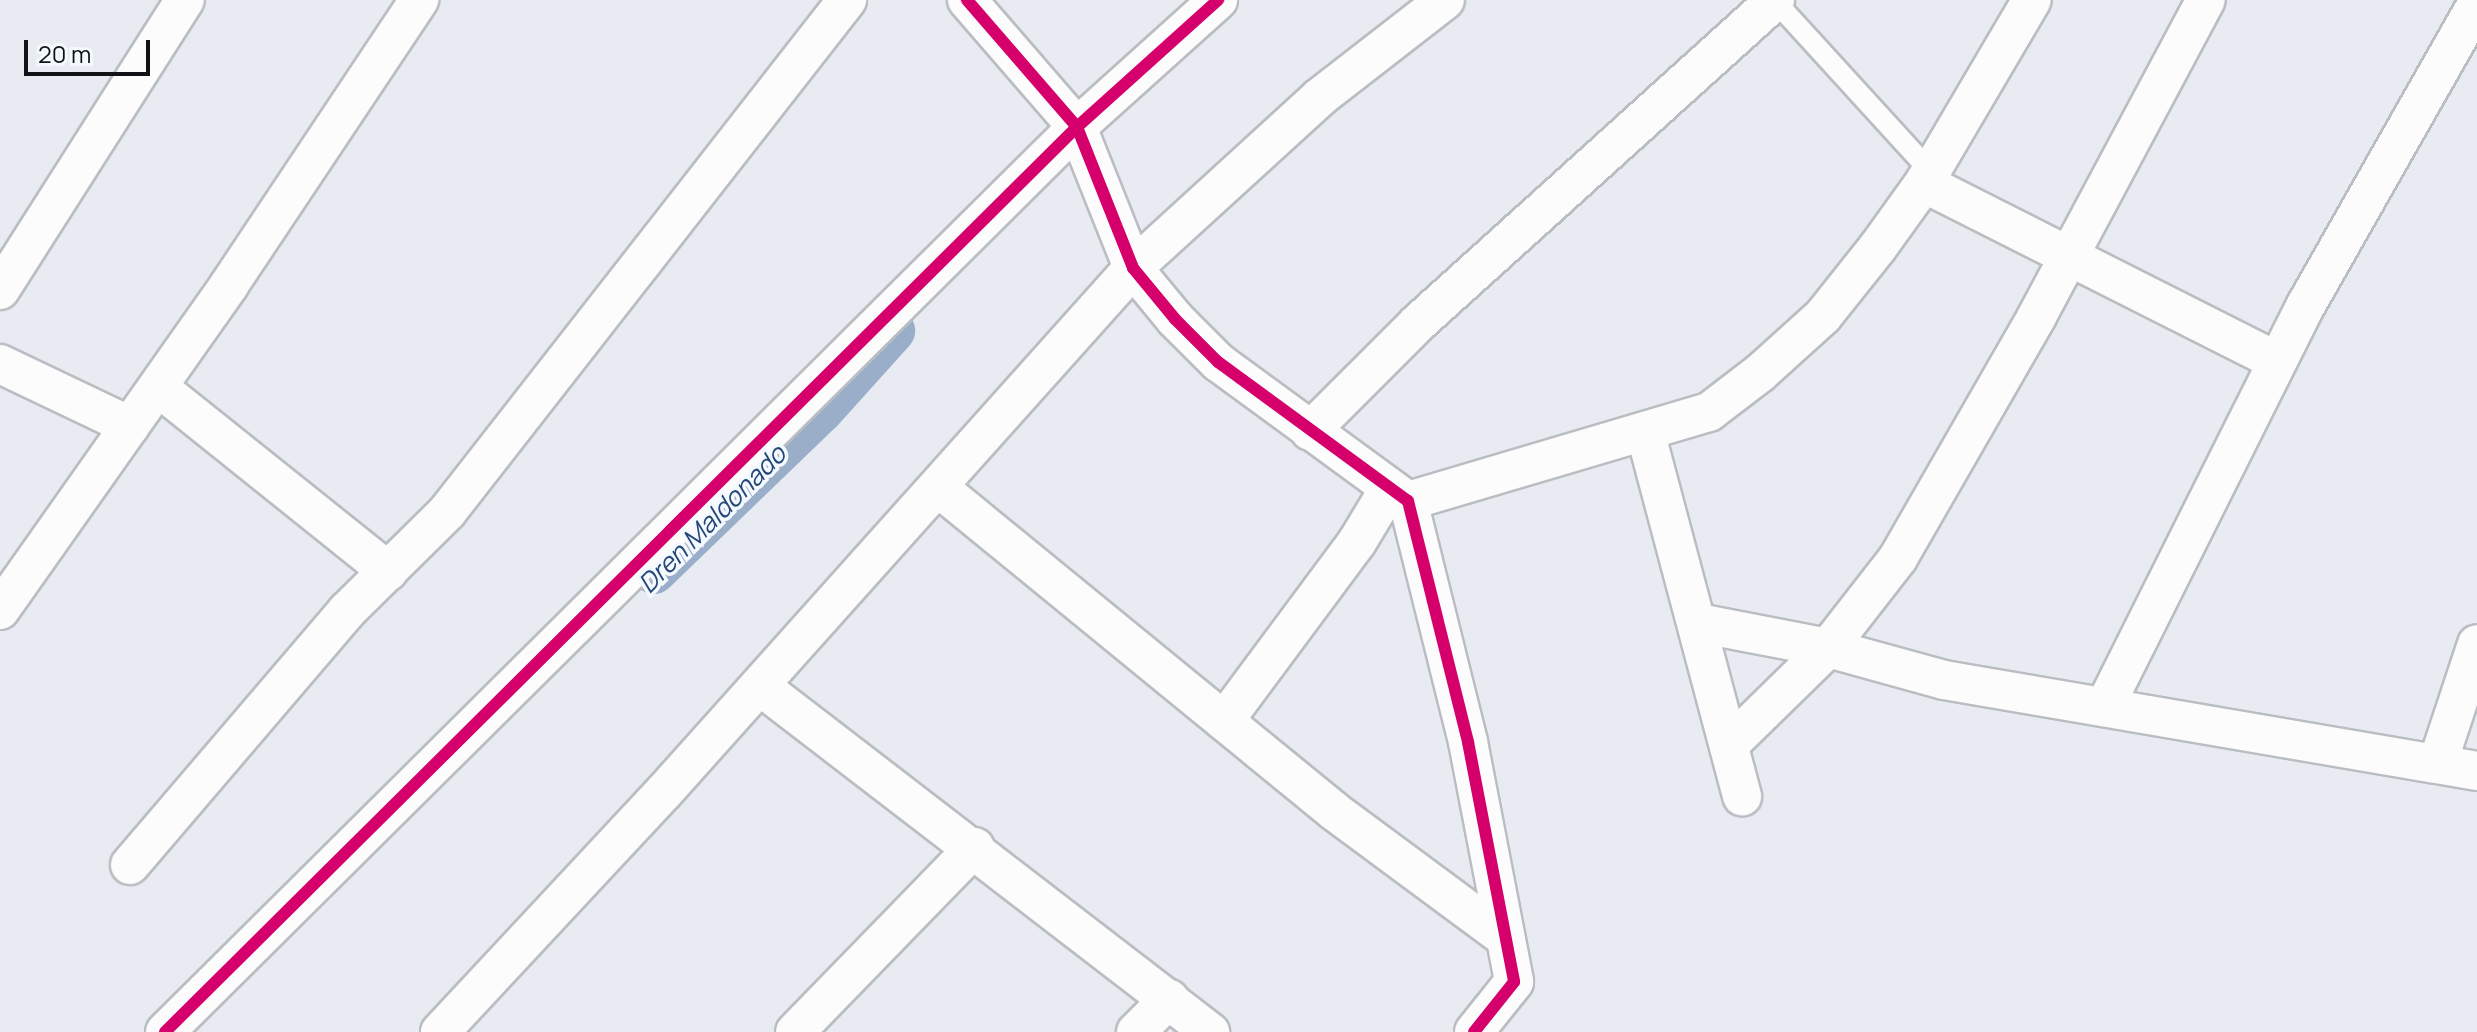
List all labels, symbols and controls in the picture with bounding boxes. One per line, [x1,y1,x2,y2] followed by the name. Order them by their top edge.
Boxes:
[28,24,154,74] scale bar
[38,37,91,70] text: 20 m
[632,439,792,599] water label: Dren Maldonado

